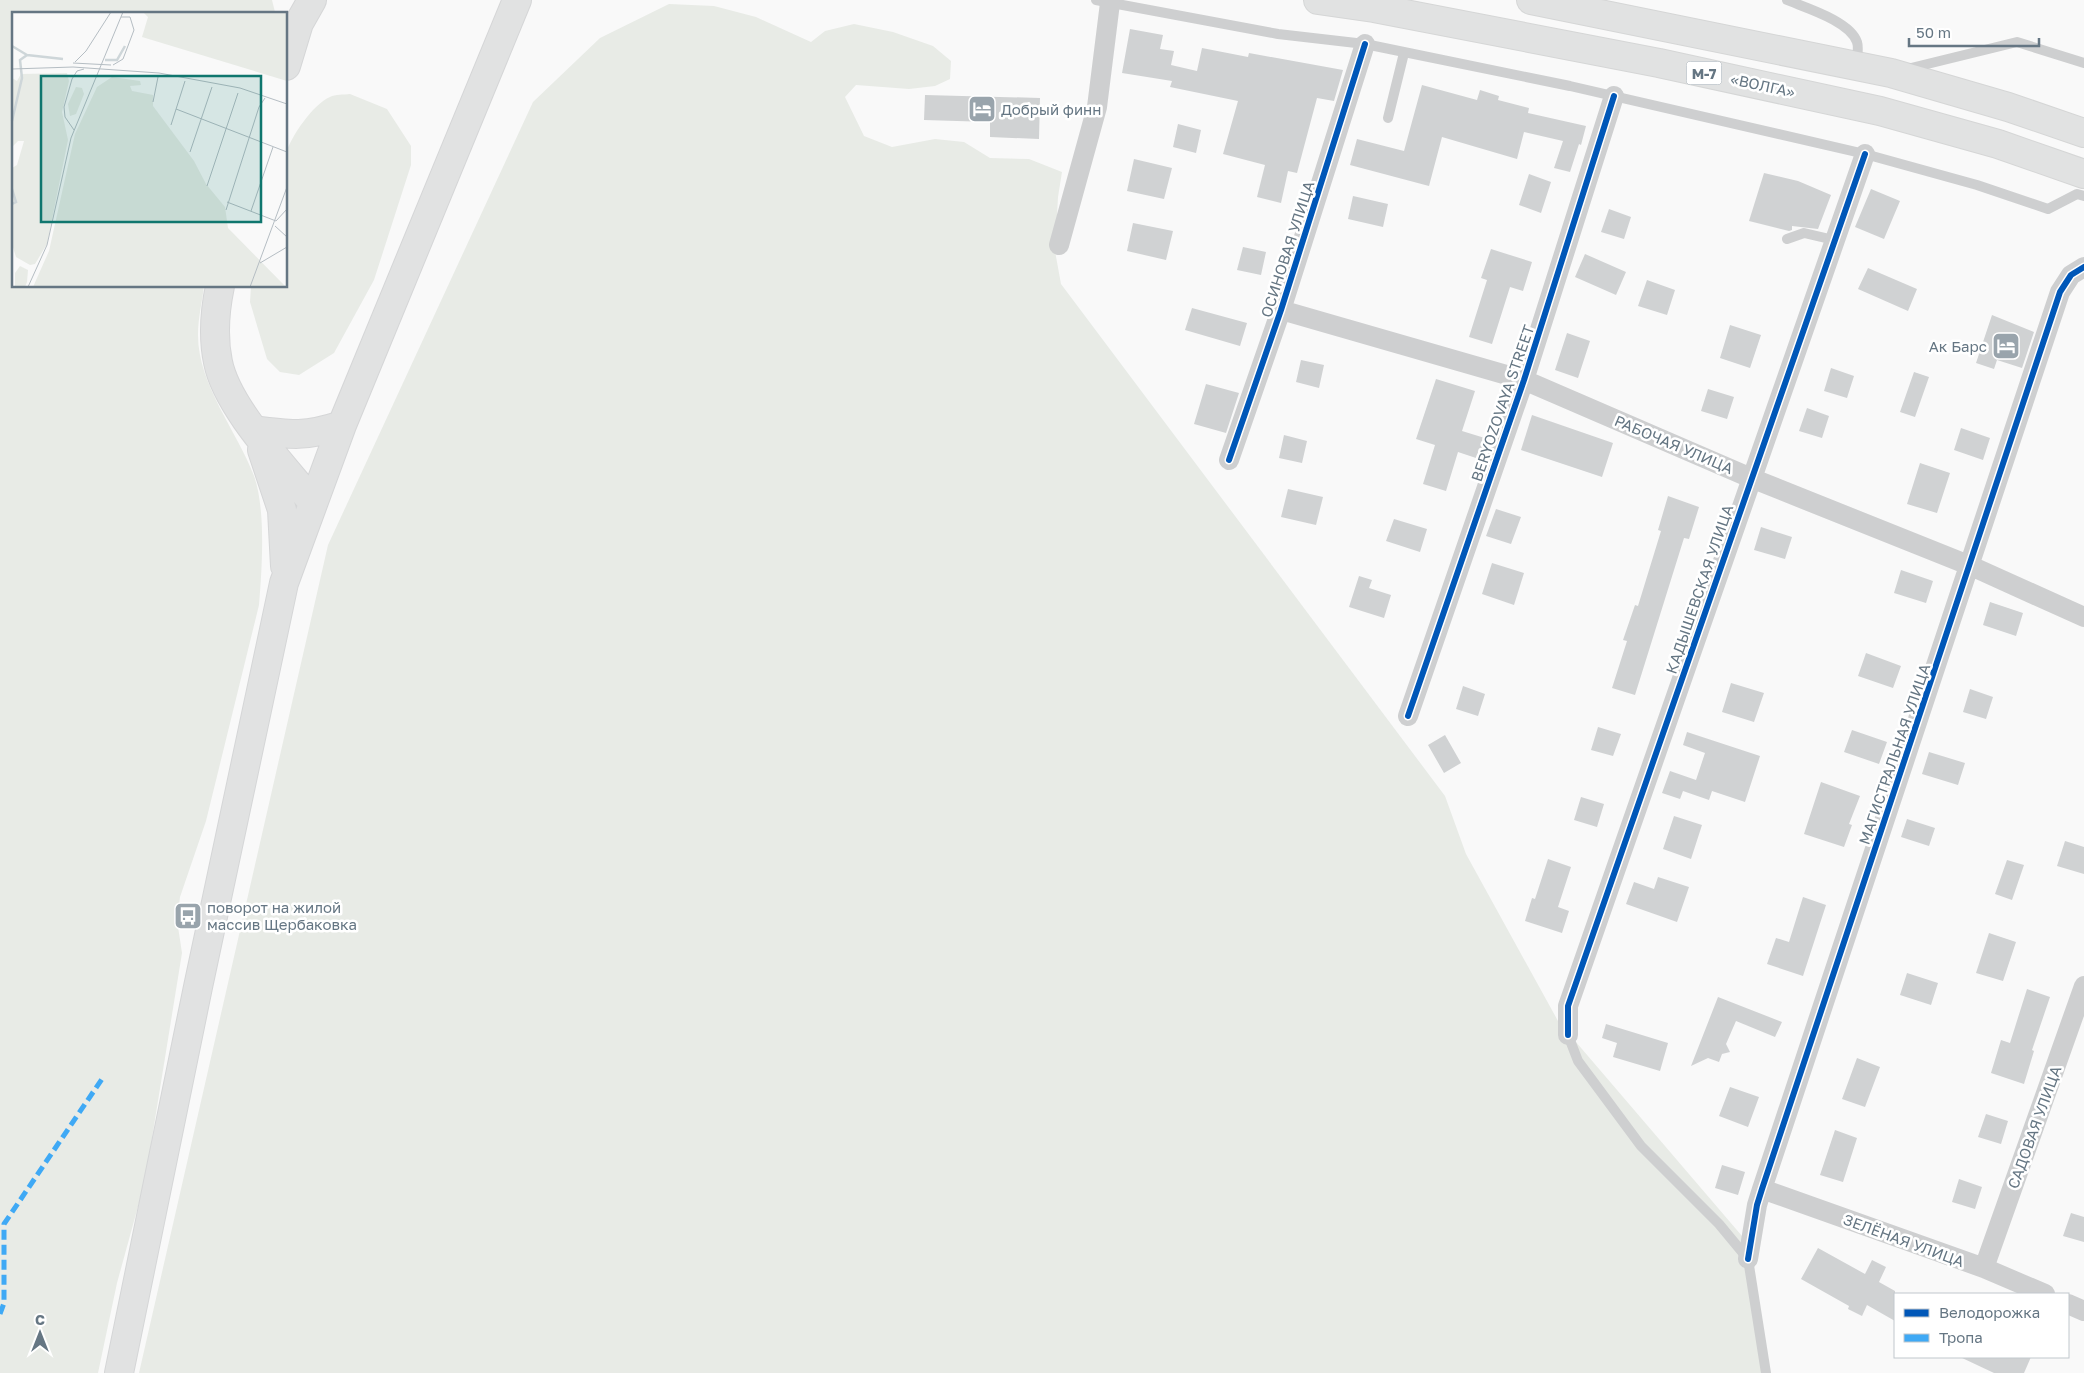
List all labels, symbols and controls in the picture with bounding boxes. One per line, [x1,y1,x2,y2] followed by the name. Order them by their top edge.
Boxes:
[12,12,288,288] inset map
[1909,15,2039,47] scale bar
[1916,23,1951,41] text: 50 m
[1686,62,1722,84] road number: М-7
[1729,69,1797,101] street label: «ВОЛГА»
[967,94,997,124] hotel icon: Добрый финн
[1001,100,1101,118] place label: Добрый финн
[1256,179,1318,319] street label: ОСИНОВАЯ УЛИЦА
[1467,322,1537,484] street label: BERYOZOVAYA STREET
[1991,331,2021,361] hotel icon: Ак Барс
[1929,337,1987,355] place label: Ак Барс
[1612,411,1736,477] street label: РАБОЧАЯ УЛИЦА
[1662,502,1736,676] street label: КАДЫШЕВСКАЯ УЛИЦА
[1855,661,1933,847] street label: МАГИСТРАЛЬНАЯ УЛИЦА
[207,898,357,933] place label: поворот на жилой массив Щербаковка
[173,901,203,931] bus stop icon: поворот на жилой массив Щербаковка
[2003,1063,2065,1191] street label: САДОВАЯ УЛИЦА
[1841,1210,1967,1270] street label: ЗЕЛЁНАЯ УЛИЦА
[1894,1293,2069,1358] legend
[1939,1303,2040,1321] text: Велодорожка
[15,1308,65,1358] north arrow
[35,1311,45,1328] text: С
[1939,1328,1983,1346] text: Тропа

